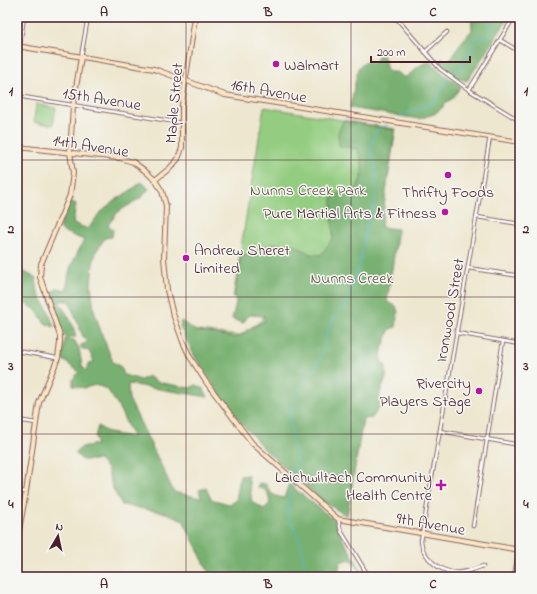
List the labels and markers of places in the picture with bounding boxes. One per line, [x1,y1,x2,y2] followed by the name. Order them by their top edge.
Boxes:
[284,54,340,78] place label: Walmart
[271,59,281,69] marker: Walmart
[443,170,453,180] marker: Thrifty Foods
[402,181,494,205] place label: Thrifty Foods
[263,202,437,226] place label: Pure Martial Arts & Fitness
[440,207,450,217] marker: Pure Martial Arts & Fitness
[194,239,291,281] place label: Andrew Sheret Limited
[181,253,191,263] marker: Andrew Sheret Limited
[380,372,472,414] place label: Rivercity Players Stage
[474,386,484,396] marker: Rivercity Players Stage
[275,466,433,508] place label: Laichwiltach Community Health Centre
[435,479,447,491] marker: Laichwiltach Community Health Centre

